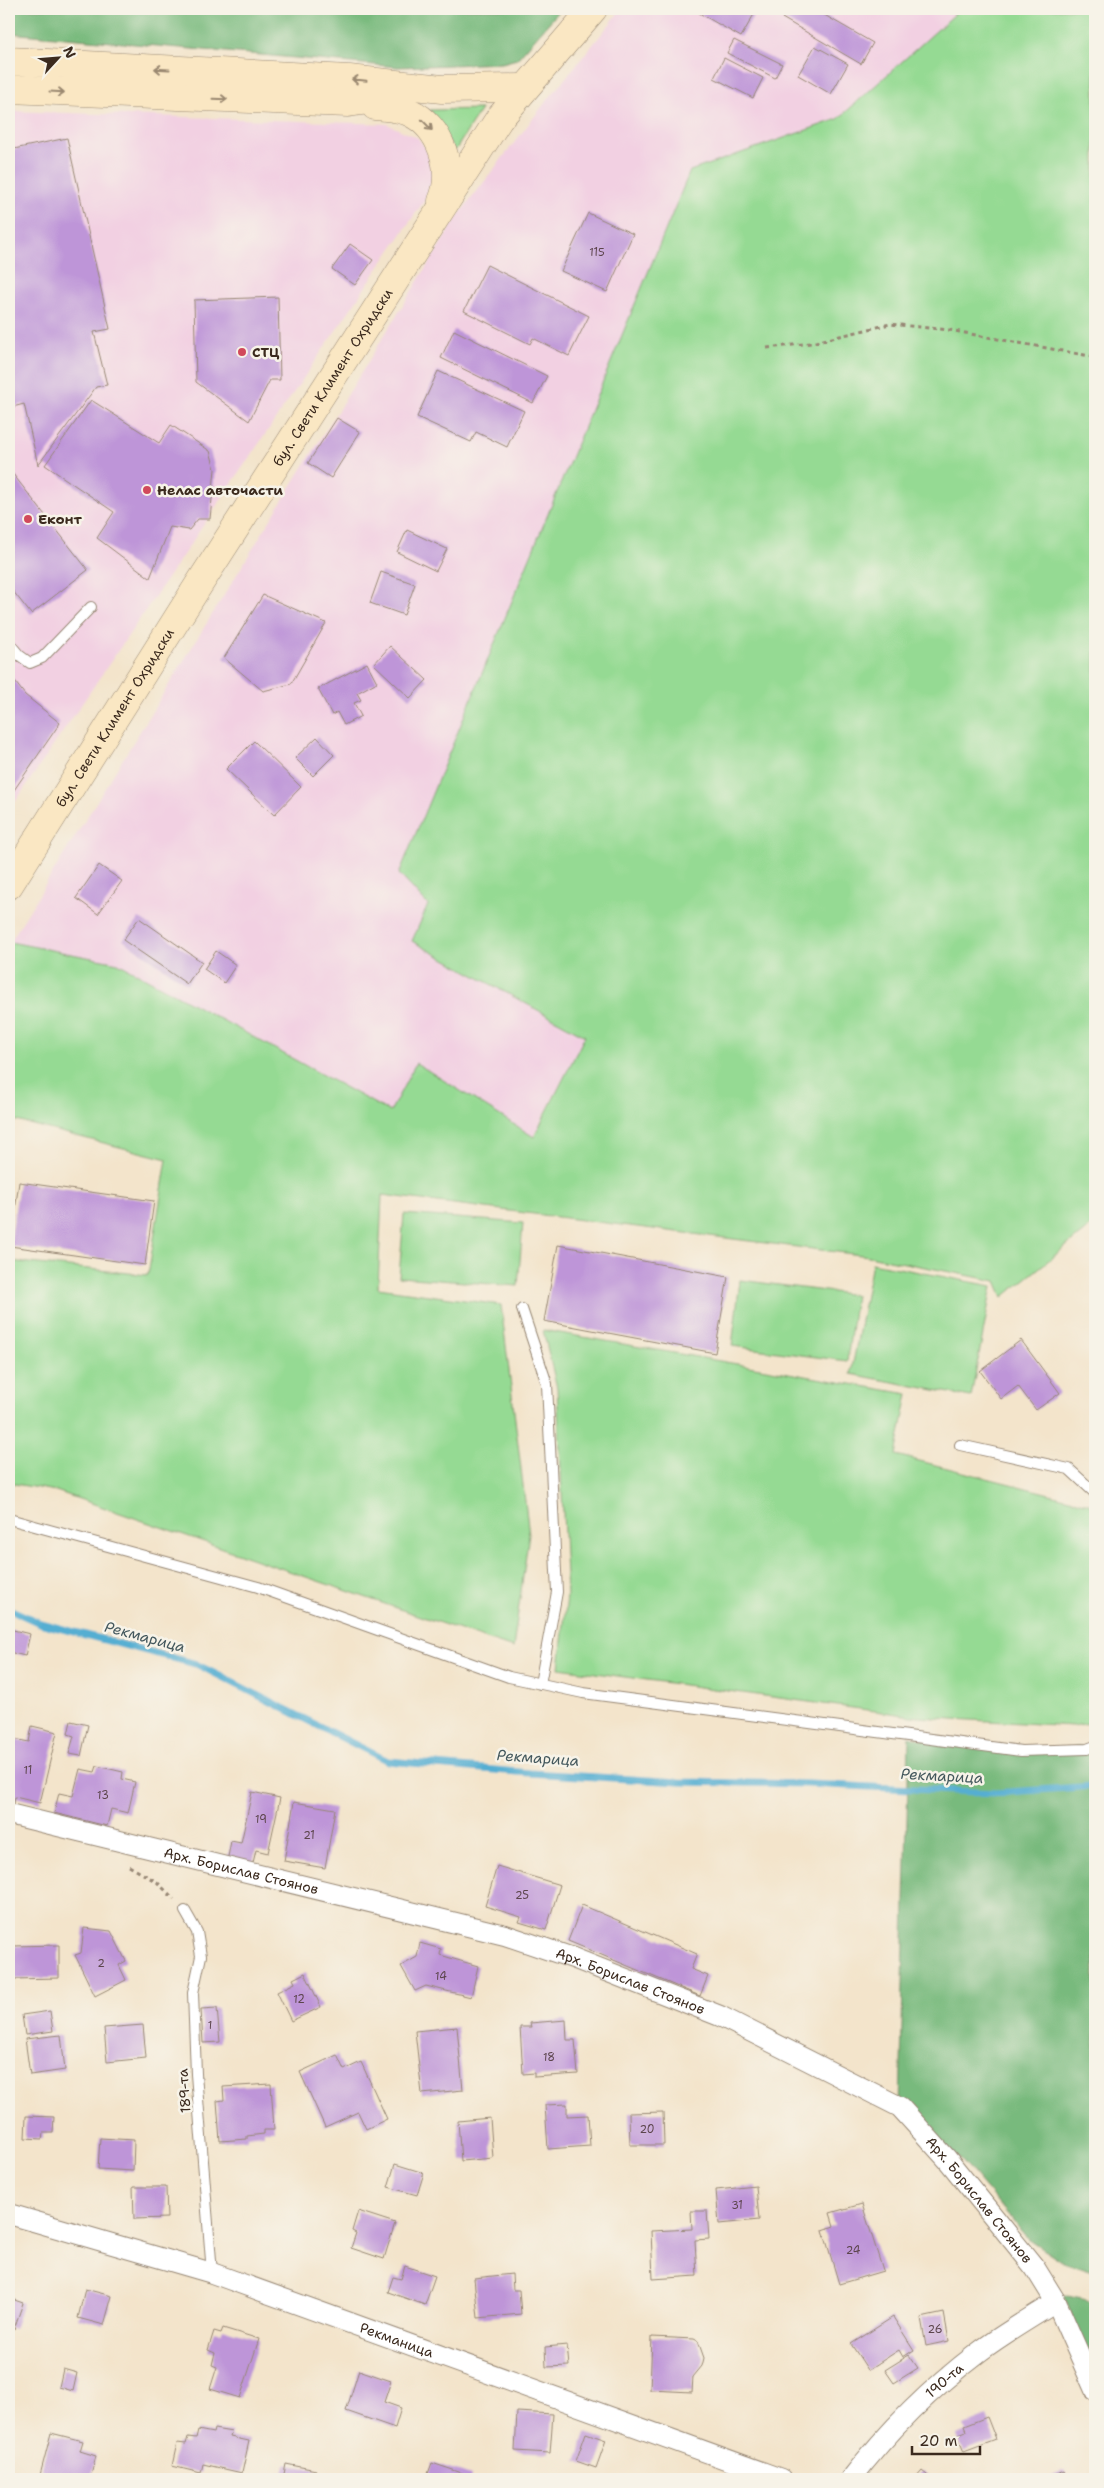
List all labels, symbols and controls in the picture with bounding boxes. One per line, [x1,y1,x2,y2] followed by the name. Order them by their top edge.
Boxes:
[32,32,82,82] north arrow
[59,43,80,61] text: N
[154,65,170,74] one-way arrow
[351,75,367,85] one-way arrow
[49,88,65,97] one-way arrow
[212,94,228,103] one-way arrow
[421,119,433,132] one-way arrow
[589,245,605,260] house number: 115
[268,285,396,470] street label: бул. Свети Климент Охридски
[252,343,280,361] place label: СТЦ
[236,346,248,358] marker: СТЦ
[157,481,283,499] place label: Нелас авточасти
[141,484,153,496] marker: Нелас авточасти
[38,510,82,528] place label: Еконт
[22,513,34,525] marker: Еконт
[52,625,178,810] street label: бул. Свети Климент Охридски
[103,1617,187,1657] water label: Рекмарица
[496,1745,580,1771] water label: Рекмарица
[24,1763,32,1778] house number: 11
[900,1764,984,1788] water label: Рекмарица
[97,1788,109,1803] house number: 13
[255,1812,267,1827] house number: 19
[303,1828,315,1843] house number: 21
[162,1843,320,1898] street label: Арх. Борислав Стоянов
[515,1888,529,1903] house number: 25
[553,1944,707,2018] street label: Арх. Борислав Стоянов
[97,1956,105,1971] house number: 2
[435,1969,447,1984] house number: 14
[293,1992,305,2007] house number: 12
[208,2018,212,2033] house number: 1
[543,2050,555,2065] house number: 18
[173,2068,195,2114] street label: 189-та
[639,2122,655,2137] house number: 20
[922,2133,1036,2267] street label: Арх. Борислав Стоянов
[731,2198,743,2213] house number: 31
[846,2243,861,2258] house number: 24
[358,2318,436,2362] street label: Рекманица
[928,2322,942,2337] house number: 26
[921,2359,967,2402] street label: 190-та
[912,2423,979,2455] scale bar
[919,2431,958,2451] text: 20 m

